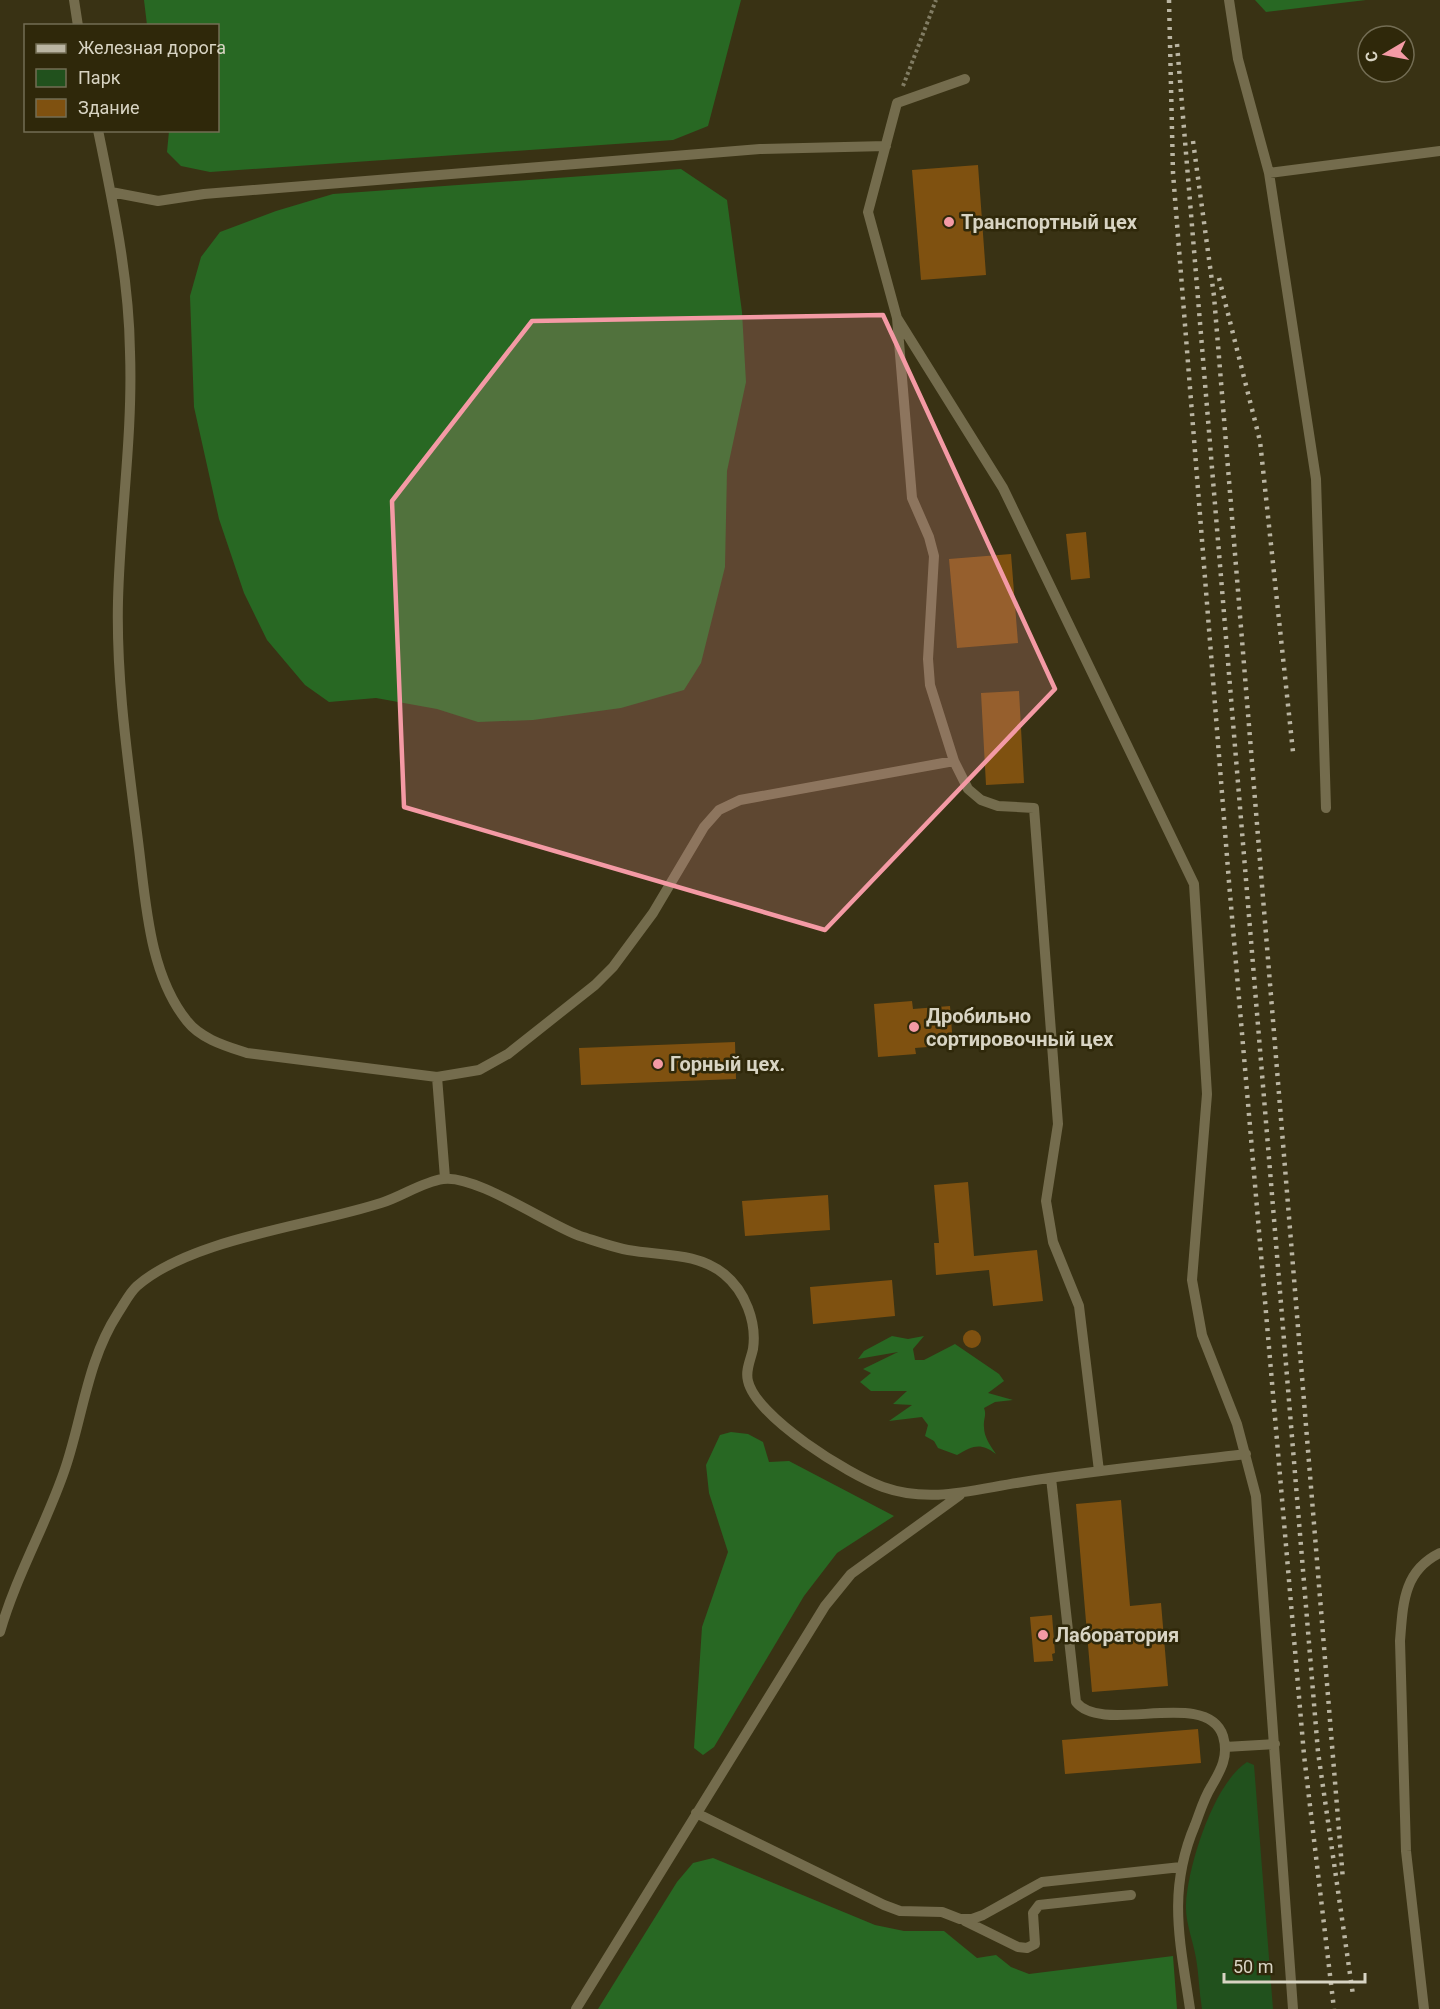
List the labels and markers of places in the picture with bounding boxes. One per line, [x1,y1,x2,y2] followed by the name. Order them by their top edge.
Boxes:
[961,210,1138,234] place label: Транспортный цех
[942,215,956,229] marker: Транспортный цех
[926,1004,1114,1051] place label: Дробильно сортировочный цех
[907,1020,921,1034] marker: Дробильно сортировочный цех
[670,1052,785,1076] place label: Горный цех.
[651,1057,665,1071] marker: Горный цех.
[1055,1623,1179,1647] place label: Лаборатория
[1036,1628,1050,1642] marker: Лаборатория

